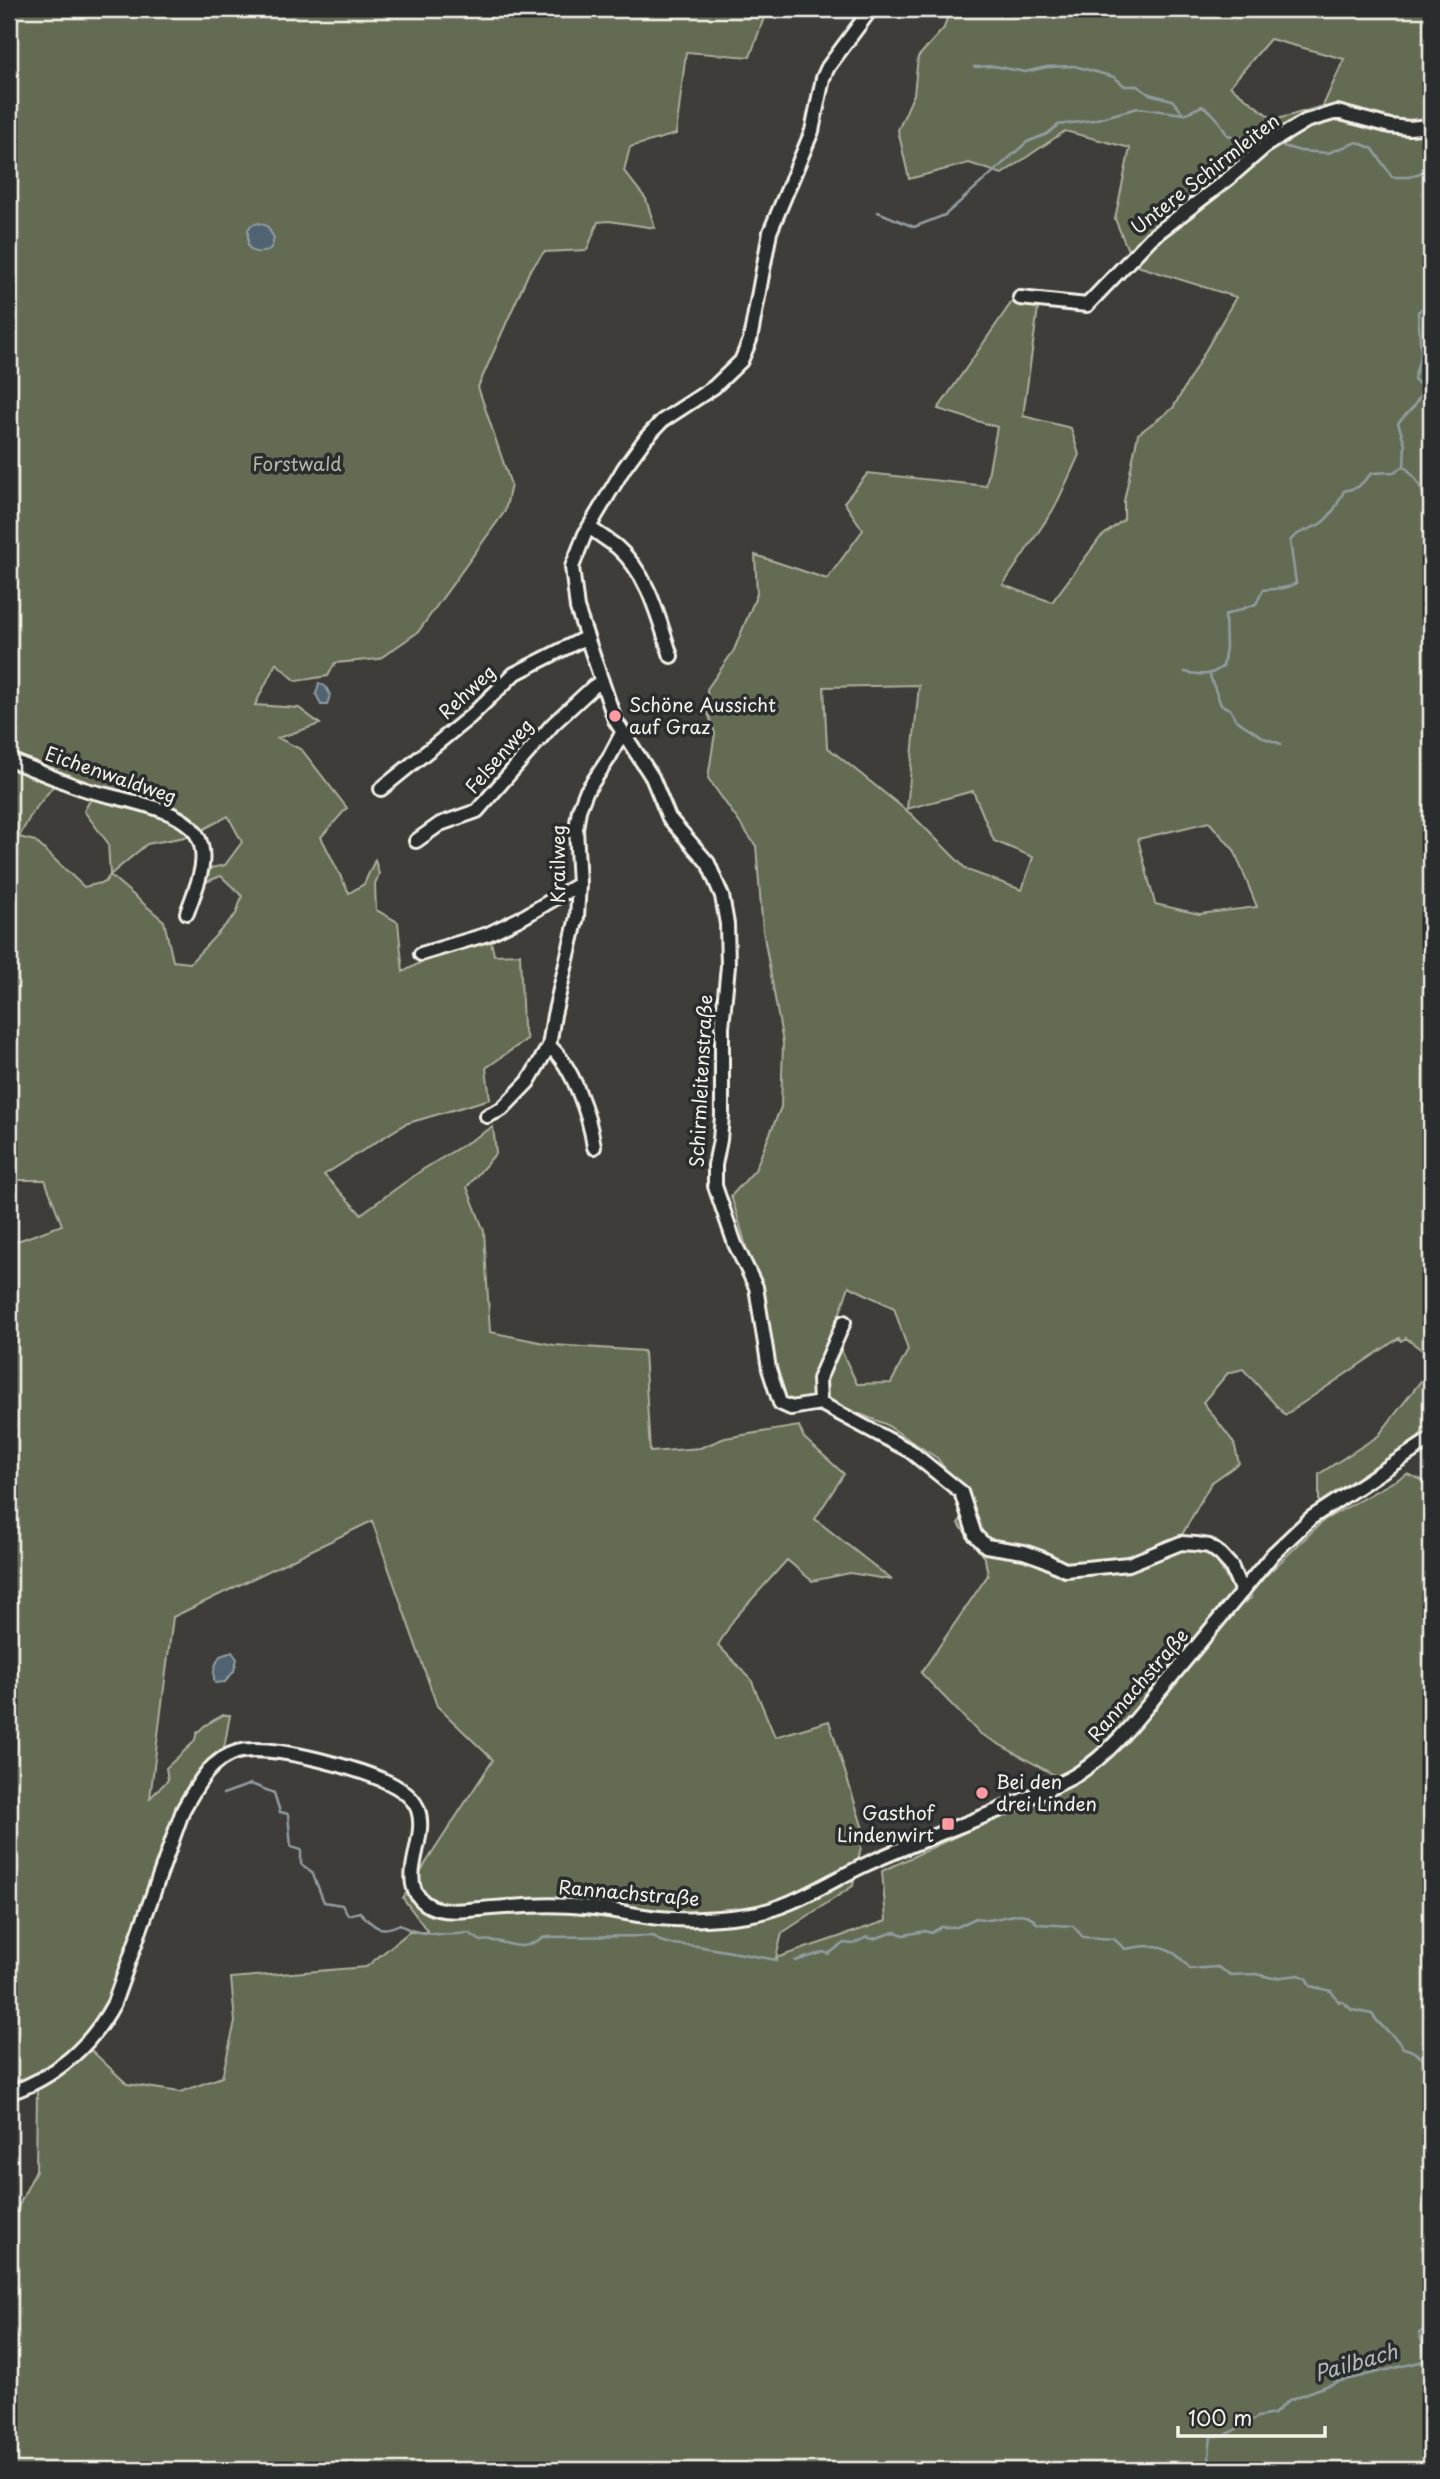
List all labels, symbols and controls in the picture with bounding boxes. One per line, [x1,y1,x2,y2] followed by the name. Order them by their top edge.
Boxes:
[1124,106,1285,240] street label: Untere Schirmleiten
[252,449,342,477] park label: Forstwald
[432,657,501,725] street label: Rehweg
[629,690,776,740] place label: Schöne Aussicht auf Graz
[607,708,623,724] marker: Schöne Aussicht auf Graz
[458,711,539,799] street label: Felsenweg
[42,738,181,810] street label: Eichenwaldweg
[543,825,571,903] street label: Krailweg
[681,994,719,1168] street label: Schirmleitenstraße
[1080,1622,1194,1747] street label: Rannachstraße
[996,1767,1097,1817] place label: Bei den drei Linden
[974,1785,990,1801] marker: Bei den drei Linden
[837,1798,936,1848] place label: Gasthof Lindenwirt
[940,1816,956,1832] marker: Gasthof Lindenwirt
[557,1872,701,1912] street label: Rannachstraße
[1310,2334,1401,2388] water label: Pailbach
[1178,2395,1324,2439] scale bar
[1188,2401,1252,2433] text: 100 m

